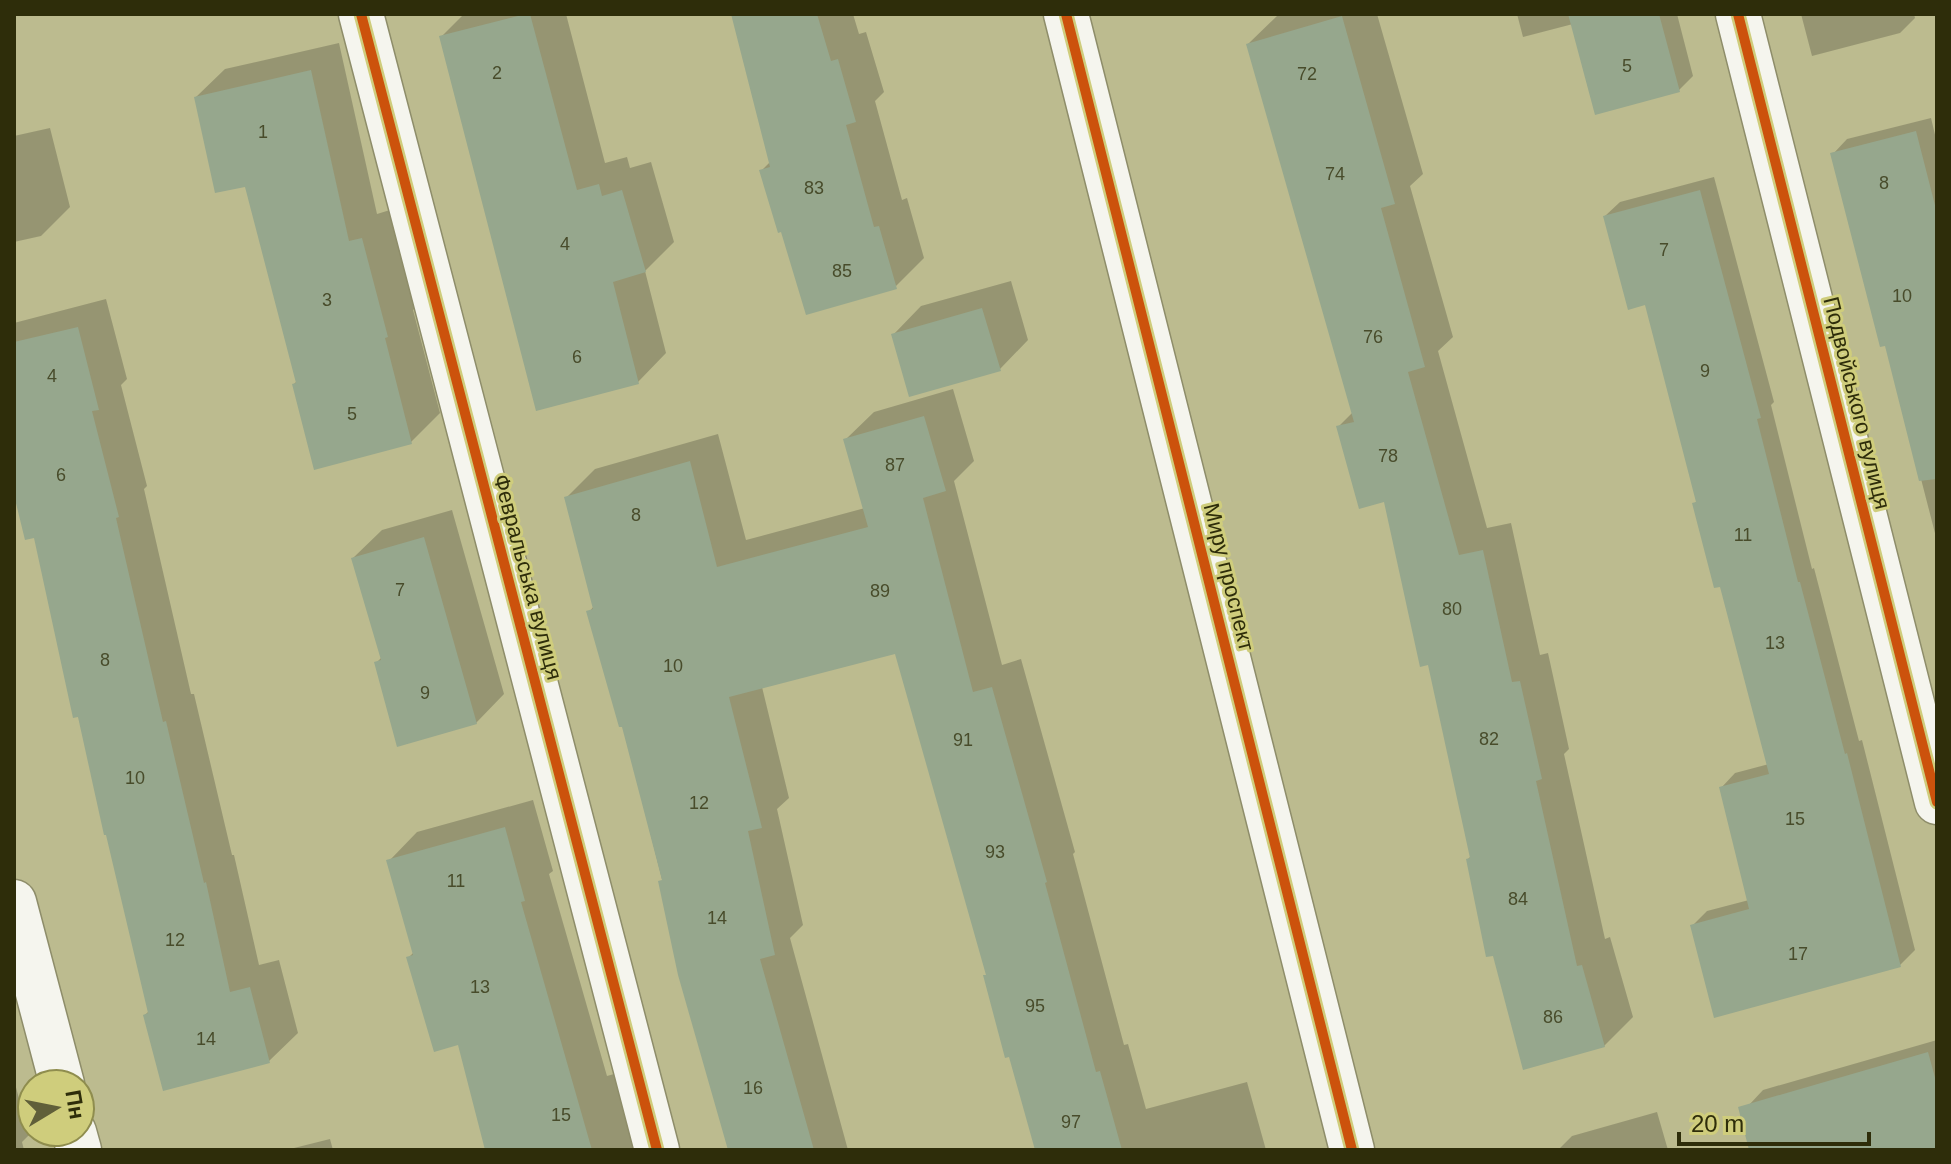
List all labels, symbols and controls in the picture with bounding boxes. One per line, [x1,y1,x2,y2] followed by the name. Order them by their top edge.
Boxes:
[1622,56,1632,76] house number: 5
[492,63,502,83] house number: 2
[1297,64,1317,84] house number: 72
[258,122,268,142] house number: 1
[1325,164,1345,184] house number: 74
[1879,173,1889,193] house number: 8
[804,178,824,198] house number: 83
[560,234,570,254] house number: 4
[1659,240,1669,260] house number: 7
[832,261,852,281] house number: 85
[1892,286,1912,306] house number: 10
[322,290,332,310] house number: 3
[1818,294,1896,512] street label: Подвойського вулиця
[1363,327,1383,347] house number: 76
[572,347,582,367] house number: 6
[1700,361,1710,381] house number: 9
[47,366,57,386] house number: 4
[347,404,357,424] house number: 5
[1378,446,1398,466] house number: 78
[885,455,905,475] house number: 87
[56,465,66,485] house number: 6
[489,472,567,682] street label: Февральська вулиця
[1199,501,1259,653] street label: Миру проспект
[631,505,641,525] house number: 8
[1734,525,1752,545] house number: 11
[395,580,405,600] house number: 7
[870,581,890,601] house number: 89
[1442,599,1462,619] house number: 80
[1765,633,1785,653] house number: 13
[100,650,110,670] house number: 8
[663,656,683,676] house number: 10
[420,683,430,703] house number: 9
[1479,729,1499,749] house number: 82
[953,730,973,750] house number: 91
[125,768,145,788] house number: 10
[689,793,709,813] house number: 12
[1785,809,1805,829] house number: 15
[985,842,1005,862] house number: 93
[447,871,465,891] house number: 11
[1508,889,1528,909] house number: 84
[707,908,727,928] house number: 14
[165,930,185,950] house number: 12
[1788,944,1808,964] house number: 17
[470,977,490,997] house number: 13
[1025,996,1045,1016] house number: 95
[1543,1007,1563,1027] house number: 86
[196,1029,216,1049] house number: 14
[16,1068,96,1148] north arrow
[743,1078,763,1098] house number: 16
[60,1088,90,1121] text: Пн
[1679,1096,1869,1146] scale bar
[551,1105,571,1125] house number: 15
[1691,1110,1744,1137] text: 20 m
[1061,1112,1081,1132] house number: 97

